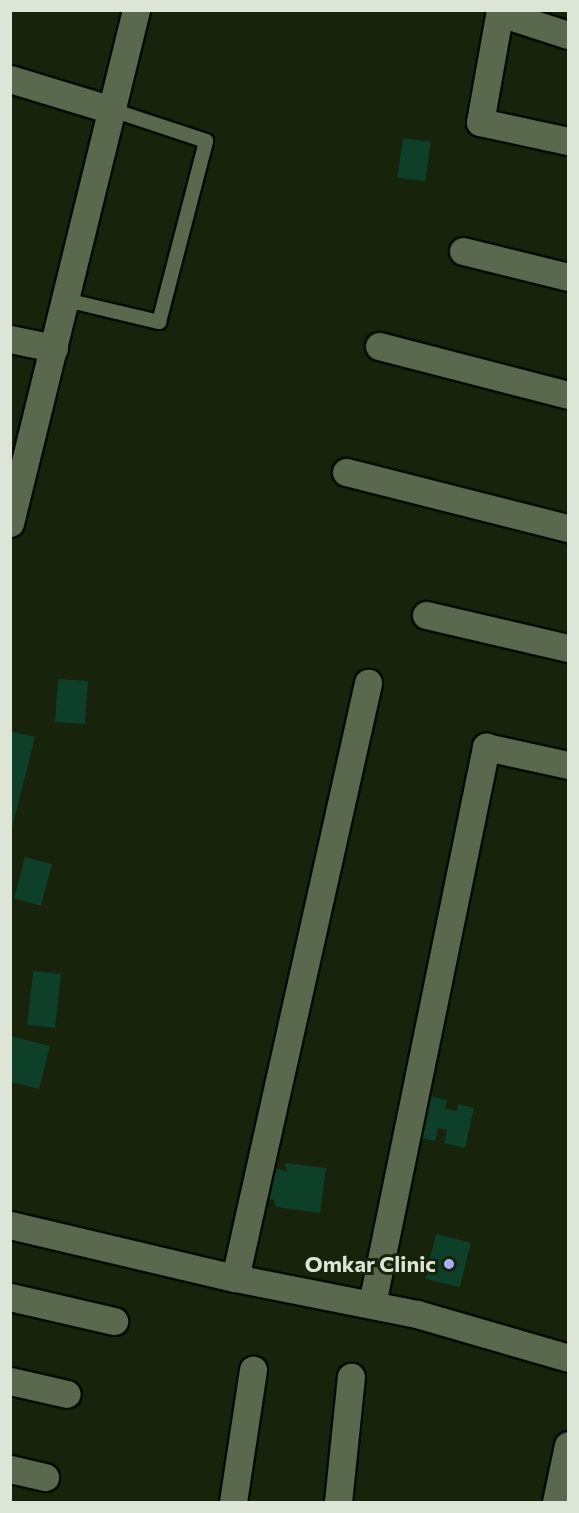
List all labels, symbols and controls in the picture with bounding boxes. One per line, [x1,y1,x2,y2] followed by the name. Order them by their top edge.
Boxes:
[305,1251,436,1277] place label: Omkar Clinic
[440,1255,458,1273] marker: Omkar Clinic

